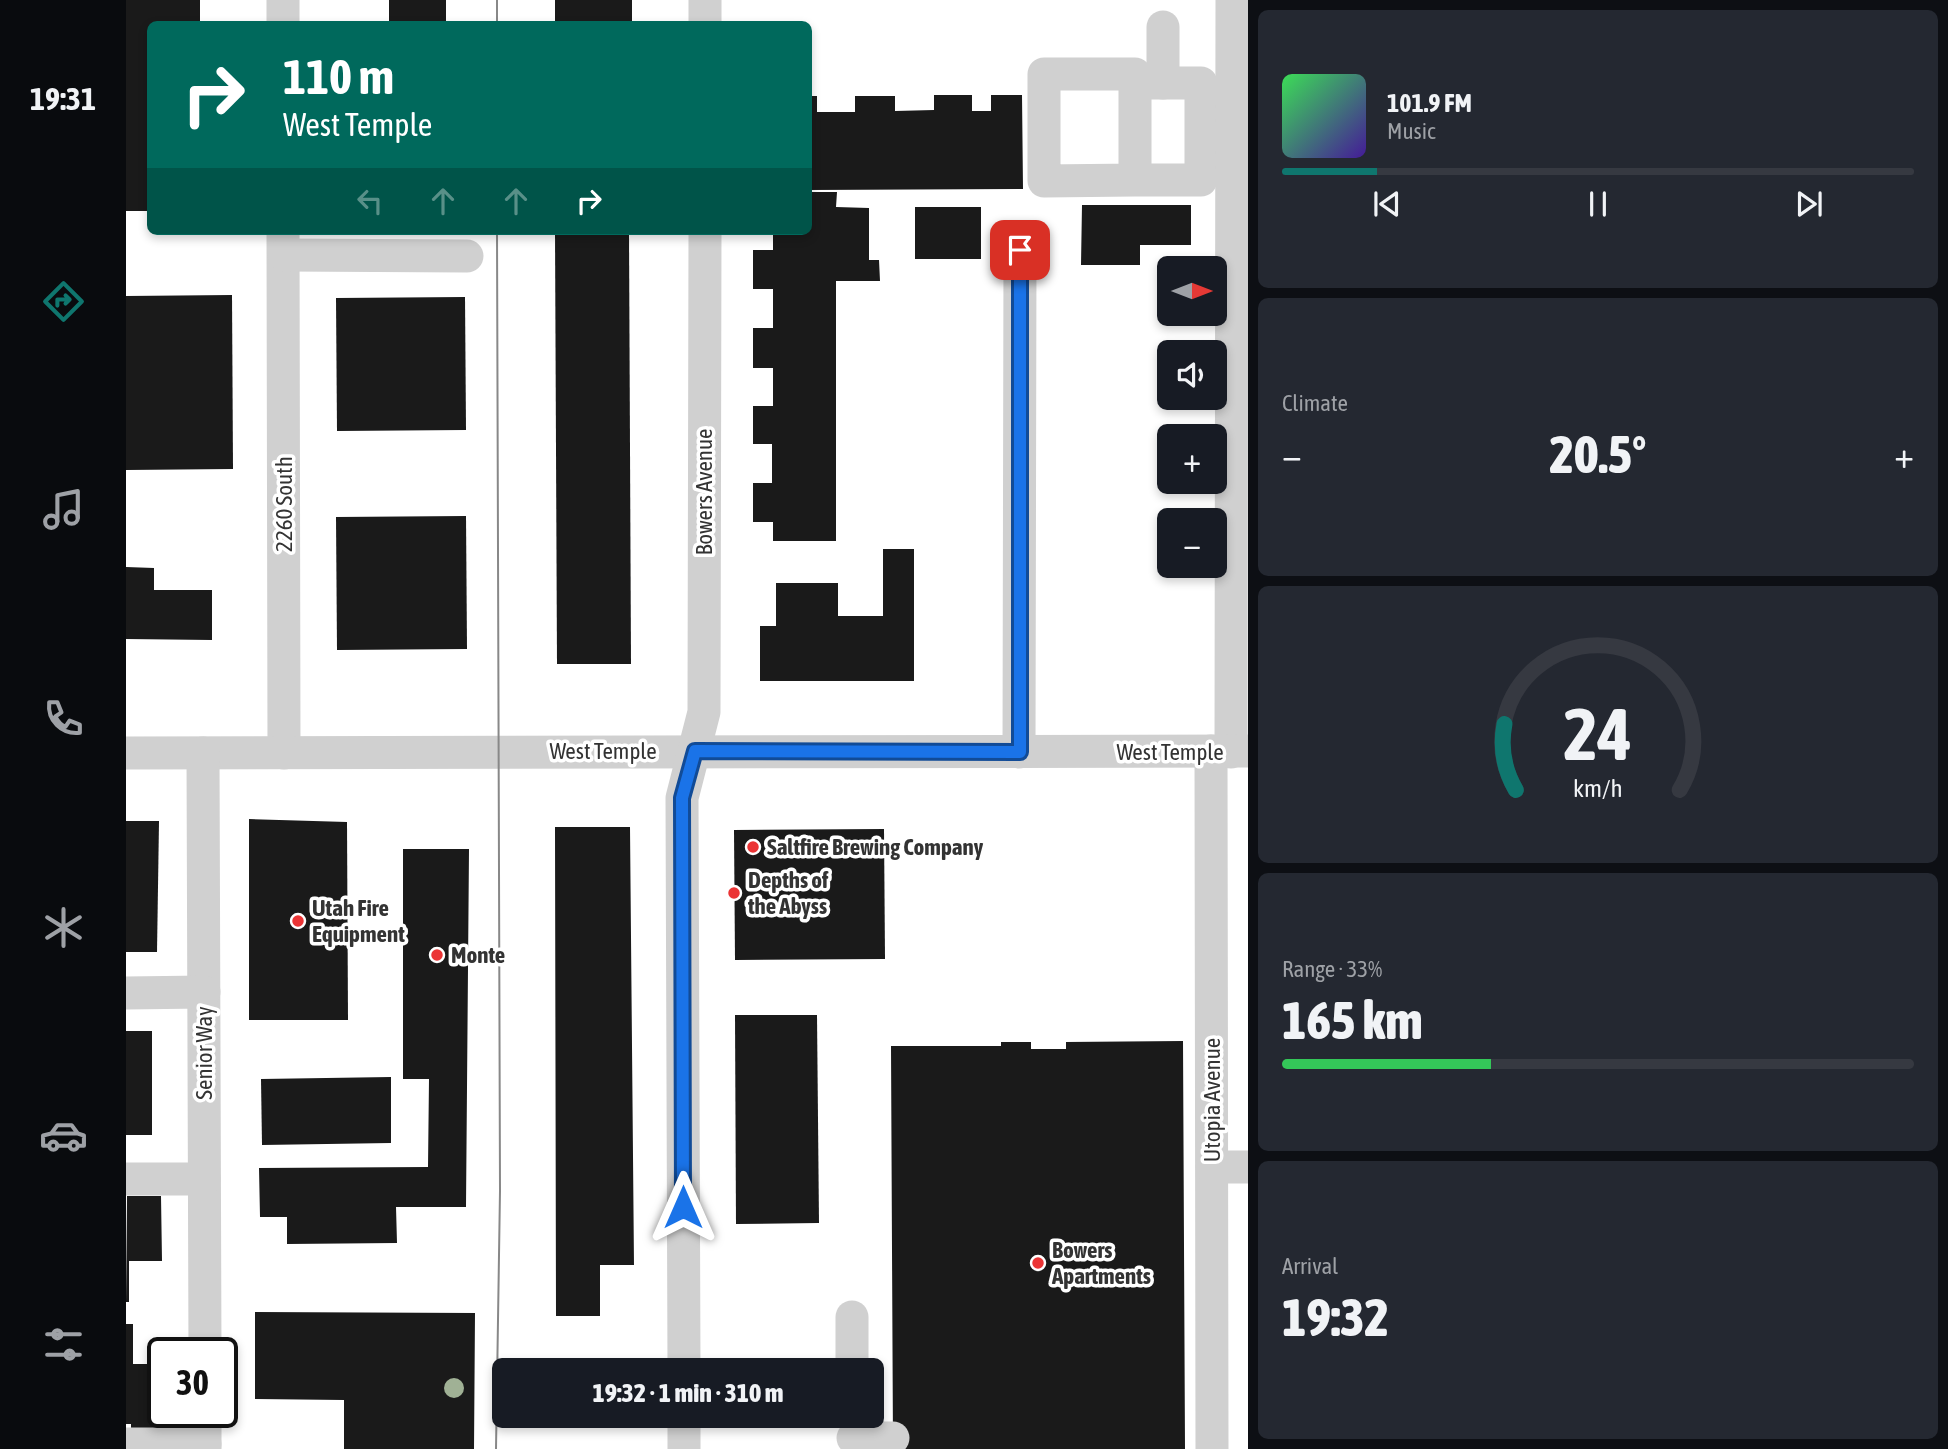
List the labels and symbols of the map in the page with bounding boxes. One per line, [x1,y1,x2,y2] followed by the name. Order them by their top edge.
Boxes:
[990,220,1050,280] pin
[1157,256,1227,326] north arrow
[691,428,717,556] street label: Bowers Avenue
[271,456,297,552] street label: 2260 South
[549,738,657,764] street label: West Temple
[1116,739,1224,765] street label: West Temple
[767,834,984,860] place label: Saltfire Brewing Company
[745,839,761,855] marker: Saltfire Brewing Company
[747,867,829,919] place label: Depths of the Abyss
[726,885,742,901] marker: Depths of the Abyss
[312,895,405,947] place label: Utah Fire Equipment
[290,913,306,929] marker: Utah Fire Equipment
[451,942,505,968] place label: Monte
[429,947,445,963] marker: Monte
[191,1006,217,1100] street label: Senior Way
[1199,1038,1225,1162] street label: Utopia Avenue
[646,1170,720,1244] position arrow
[1051,1237,1151,1289] place label: Bowers Apartments
[1030,1255,1046,1271] marker: Bowers Apartments
[147,1337,238,1428] speed limit sign: 30

